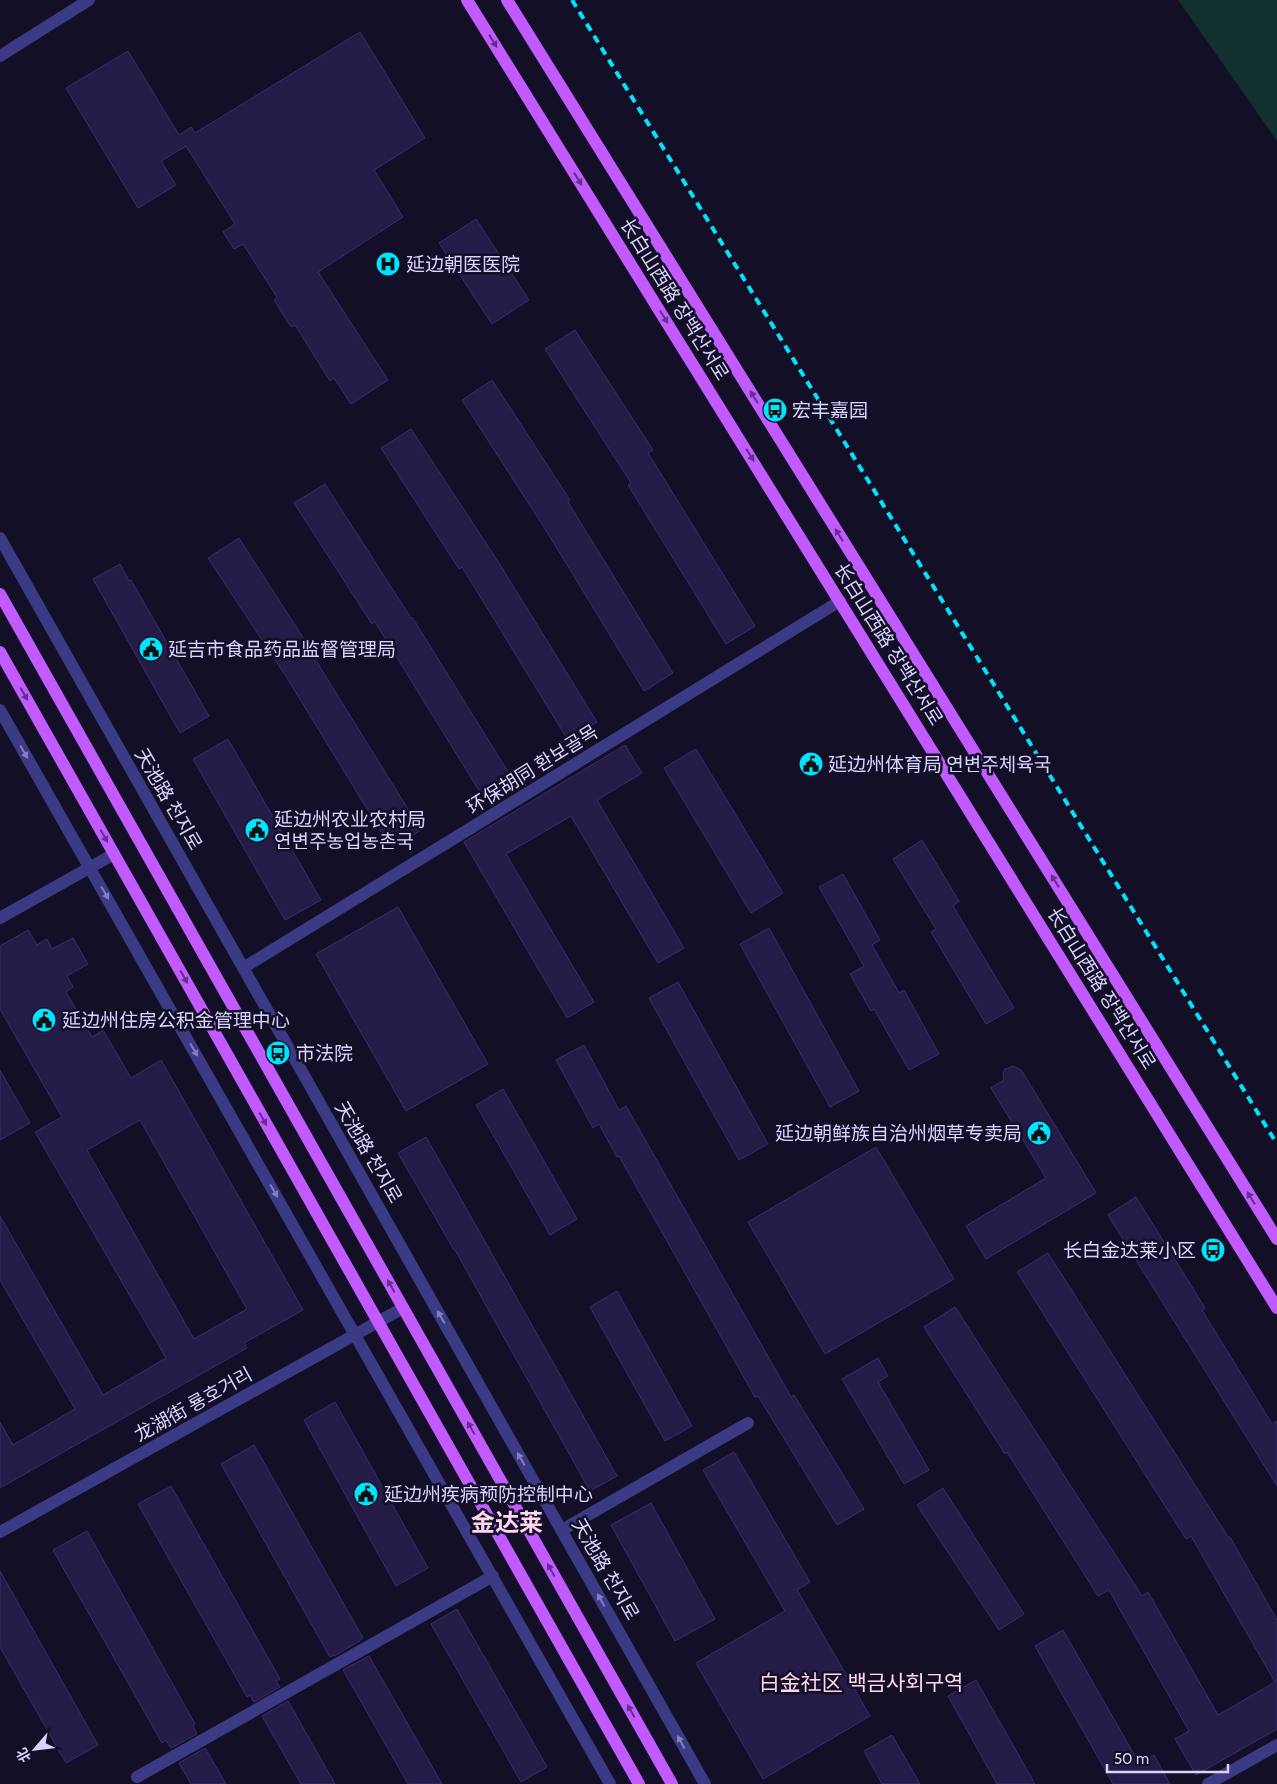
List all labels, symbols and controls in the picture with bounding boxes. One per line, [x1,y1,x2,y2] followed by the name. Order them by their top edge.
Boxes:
[488,35,497,48] one-way arrow
[574,173,583,186] one-way arrow
[615,214,734,385] street label: 长白山西路 장백산서로
[375,251,401,277] hospital icon: 延边朝医医院
[406,253,520,276] place label: 延边朝医医院
[660,311,669,324] one-way arrow
[749,391,758,404] one-way arrow
[762,397,788,423] bus stop icon: 宏丰嘉园
[792,399,868,422] place label: 宏丰嘉园
[745,449,755,462] one-way arrow
[835,529,844,542] one-way arrow
[829,559,948,730] street label: 长白山西路 장백산서로
[138,636,164,662] public building icon: 延吉市食品药品监督管理局
[168,638,396,661] place label: 延吉市食品药品监督管理局
[20,687,28,702] one-way arrow
[462,720,602,819] street label: 环保胡同 환보골목
[130,744,207,854] street label: 天池路 천지로
[20,745,28,759] one-way arrow
[798,751,824,777] public building icon: 延边州体育局 연변주체육국
[828,753,1051,776] place label: 延边州体育局 연변주체육국
[274,808,426,853] place label: 延边州农业农村局 연변주농업농촌국
[244,817,270,843] public building icon: 延边州农业农村局 연변주농업농촌국
[99,829,108,843] one-way arrow
[1050,875,1059,888] one-way arrow
[100,887,109,900] one-way arrow
[1042,903,1161,1074] street label: 长白山西路 장백산서로
[179,971,188,984] one-way arrow
[31,1007,57,1033] public building icon: 延边州住房公积金管理中心
[62,1009,290,1032] place label: 延边州住房公积金管理中心
[265,1040,291,1066] bus stop icon: 市法院
[296,1042,353,1065] place label: 市法院
[189,1043,198,1056] one-way arrow
[330,1097,407,1207] street label: 天池路 천지로
[259,1112,268,1126] one-way arrow
[1026,1120,1052,1146] public building icon: 延边朝鲜族自治州烟草专卖局
[775,1122,1022,1145] place label: 延边朝鲜族自治州烟草专卖局
[270,1184,278,1198] one-way arrow
[1247,1191,1256,1204] one-way arrow
[1200,1237,1226,1263] bus stop icon: 长白金达莱小区
[1063,1239,1196,1262] place label: 长白金达莱小区
[387,1280,396,1293] one-way arrow
[437,1311,446,1324] one-way arrow
[130,1363,256,1446] street label: 龙湖街 룡호거리
[467,1421,476,1435] one-way arrow
[517,1452,526,1465] one-way arrow
[353,1481,379,1507] public building icon: 延边州疾病预防控制中心
[384,1483,593,1506] place label: 延边州疾病预防控制中心
[471,1508,543,1537] district label: 金达莱
[567,1514,644,1624] street label: 天池路 천지로
[547,1562,555,1577] one-way arrow
[597,1594,606,1607] one-way arrow
[759,1670,963,1695] district label: 白金社区 백금사회구역
[627,1704,635,1718] one-way arrow
[10,1724,60,1774] north arrow
[677,1735,686,1748] one-way arrow
[1107,1742,1228,1774] scale bar
[12,1745,35,1766] text: 北
[1114,1750,1149,1768] text: 50 m

